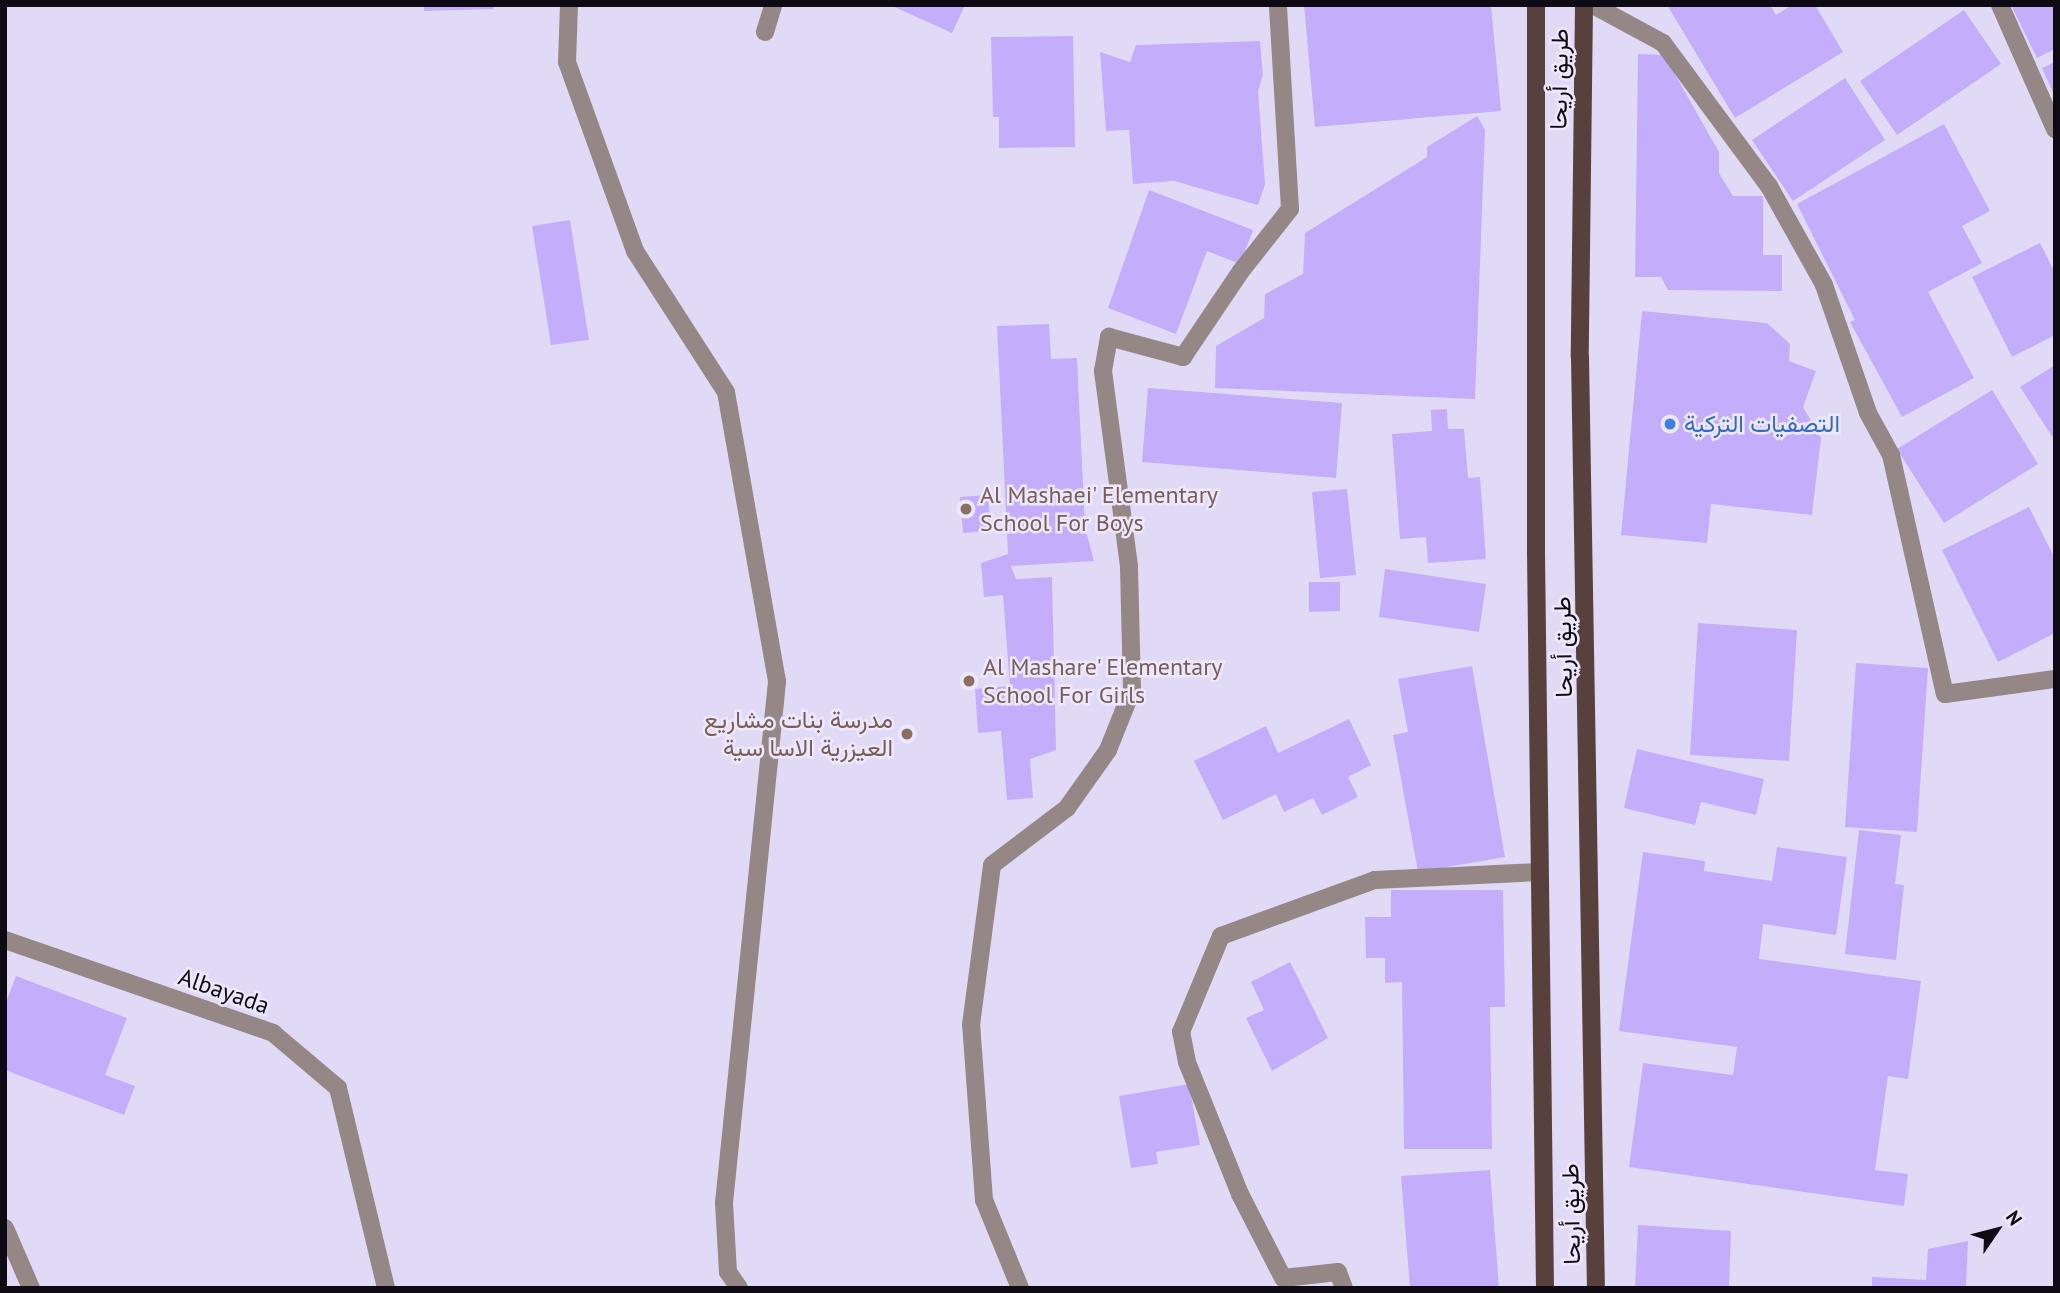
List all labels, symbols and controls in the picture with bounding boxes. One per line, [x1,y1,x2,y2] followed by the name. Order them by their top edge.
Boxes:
[1544,28,1574,130] street label: طريق أريحا
[1684,410,1840,438] place label: التصفيات التركية
[1662,416,1678,432] marker: التصفيات التركية
[980,481,1220,537] place label: Al Mashaei' Elementary School For Boys
[958,501,974,517] marker: Al Mashaei' Elementary School For Boys
[1548,596,1578,698] street label: طريق أريحا
[983,653,1224,709] place label: Al Mashare' Elementary School For Girls
[961,673,977,689] marker: Al Mashare' Elementary School For Girls
[704,706,893,762] place label: مدرسة بنات مشاريع العيزرية الاسا سية
[899,726,915,742] marker: مدرسة بنات مشاريع العيزرية الاسا سية
[175,962,273,1020] street label: Albayada
[1556,1163,1586,1265] street label: طريق أريحا
[1962,1195,2032,1265] north arrow
[2001,1206,2028,1230] text: N

